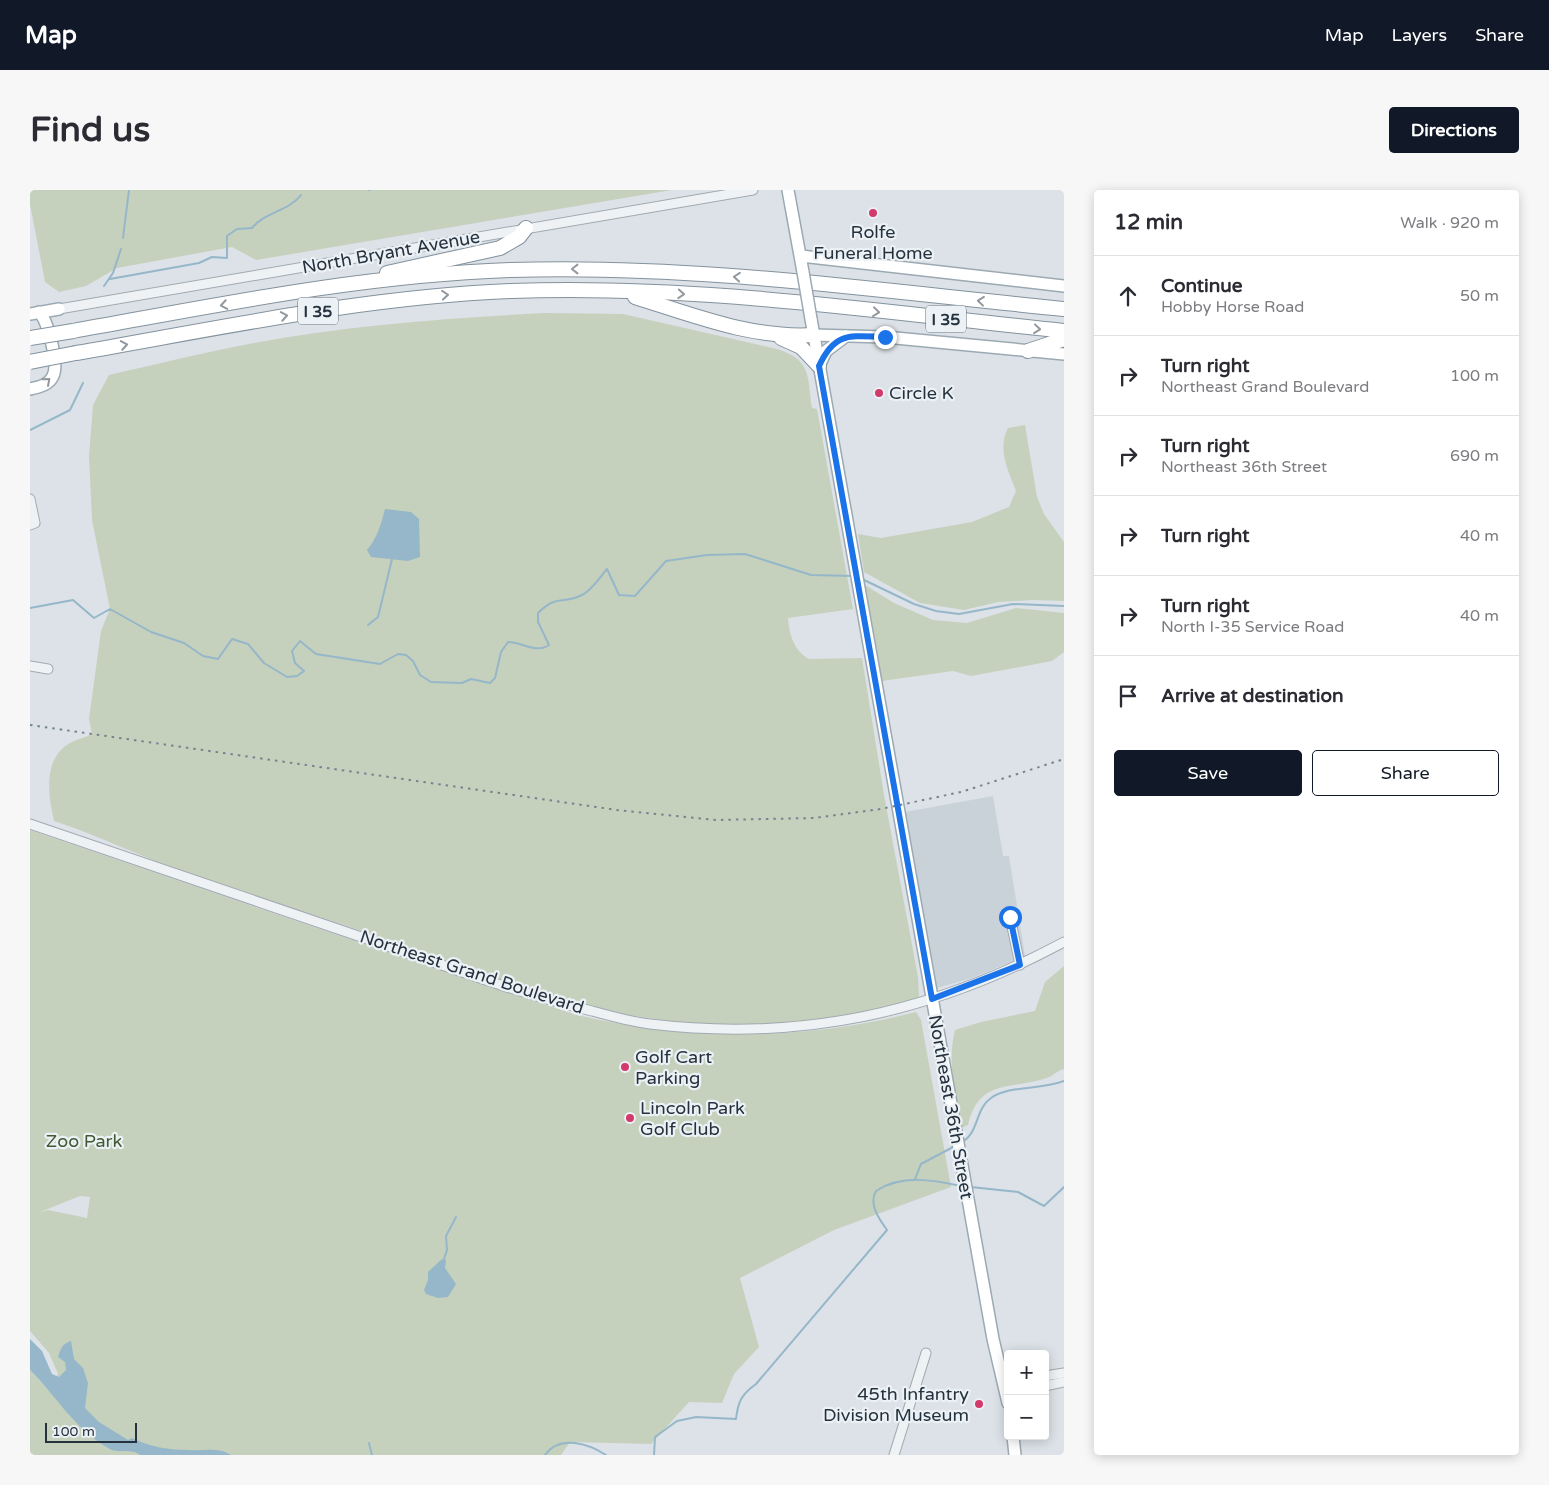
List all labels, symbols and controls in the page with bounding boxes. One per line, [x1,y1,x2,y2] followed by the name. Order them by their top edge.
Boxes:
[25,21,77,50] text: Map
[1325,24,1364,46] text: Map
[1392,24,1447,46] text: Layers
[1475,24,1524,46] text: Share
[1389,107,1519,153] button: Directions
[30,109,150,151] text: Find us
[867,207,879,219] marker: Rolfe Funeral Home
[1114,210,1183,235] text: 12 min
[1400,213,1499,233] text: Walk · 920 m
[813,221,933,264] place label: Rolfe Funeral Home
[300,226,482,278] street label: North Bryant Avenue
[571,264,579,274] one-way arrow
[733,271,741,282] one-way arrow
[1161,275,1243,297] text: Continue
[1114,282,1142,310] icon: ahead
[1460,286,1499,306] text: 50 m
[678,288,686,299] one-way arrow
[441,290,449,301] one-way arrow
[976,296,984,307] one-way arrow
[1161,297,1304,317] text: Hobby Horse Road
[298,298,338,324] road number: I 35
[219,299,227,310] one-way arrow
[872,306,880,317] one-way arrow
[926,306,966,332] road number: I 35
[280,312,288,322] one-way arrow
[1033,323,1041,334] one-way arrow
[874,326,897,349] route end
[120,340,129,350] one-way arrow
[1161,355,1249,377] text: Turn right
[1114,362,1142,390] icon: right
[1450,366,1499,386] text: 100 m
[42,377,51,386] one-way arrow
[1161,377,1369,397] text: Northeast Grand Boulevard
[889,382,954,404] place label: Circle K
[873,387,885,399] marker: Circle K
[1161,435,1249,457] text: Turn right
[1114,442,1142,470] icon: right
[1450,446,1499,466] text: 690 m
[1161,457,1327,477] text: Northeast 36th Street
[1114,522,1142,550] icon: right
[1161,525,1249,547] text: Turn right
[1460,526,1499,546] text: 40 m
[1161,595,1249,617] text: Turn right
[1114,602,1142,630] icon: right
[1460,606,1499,626] text: 40 m
[1161,617,1344,637] text: North I-35 Service Road
[1114,682,1142,710] icon: arrive
[1161,685,1344,707] text: Arrive at destination
[1114,750,1302,796] button: Save
[1312,750,1499,796] button: Share
[999,906,1022,929] route start
[357,925,587,1019] street label: Northeast Grand Boulevard
[924,1013,978,1201] street label: Northeast 36th Street
[635,1046,712,1089] place label: Golf Cart Parking
[619,1061,631,1073] marker: Golf Cart Parking
[640,1097,745,1140] place label: Lincoln Park Golf Club
[624,1112,636,1124] marker: Lincoln Park Golf Club
[46,1130,122,1152] park label: Zoo Park
[1004,1350,1049,1440] map controls
[1004,1350,1049,1395] button: +
[823,1383,969,1426] place label: 45th Infantry Division Museum
[1004,1395,1049,1440] button: −
[973,1398,985,1410] marker: 45th Infantry Division Museum
[45,1420,138,1443] scale bar
[52,1423,95,1440] text: 100 m

